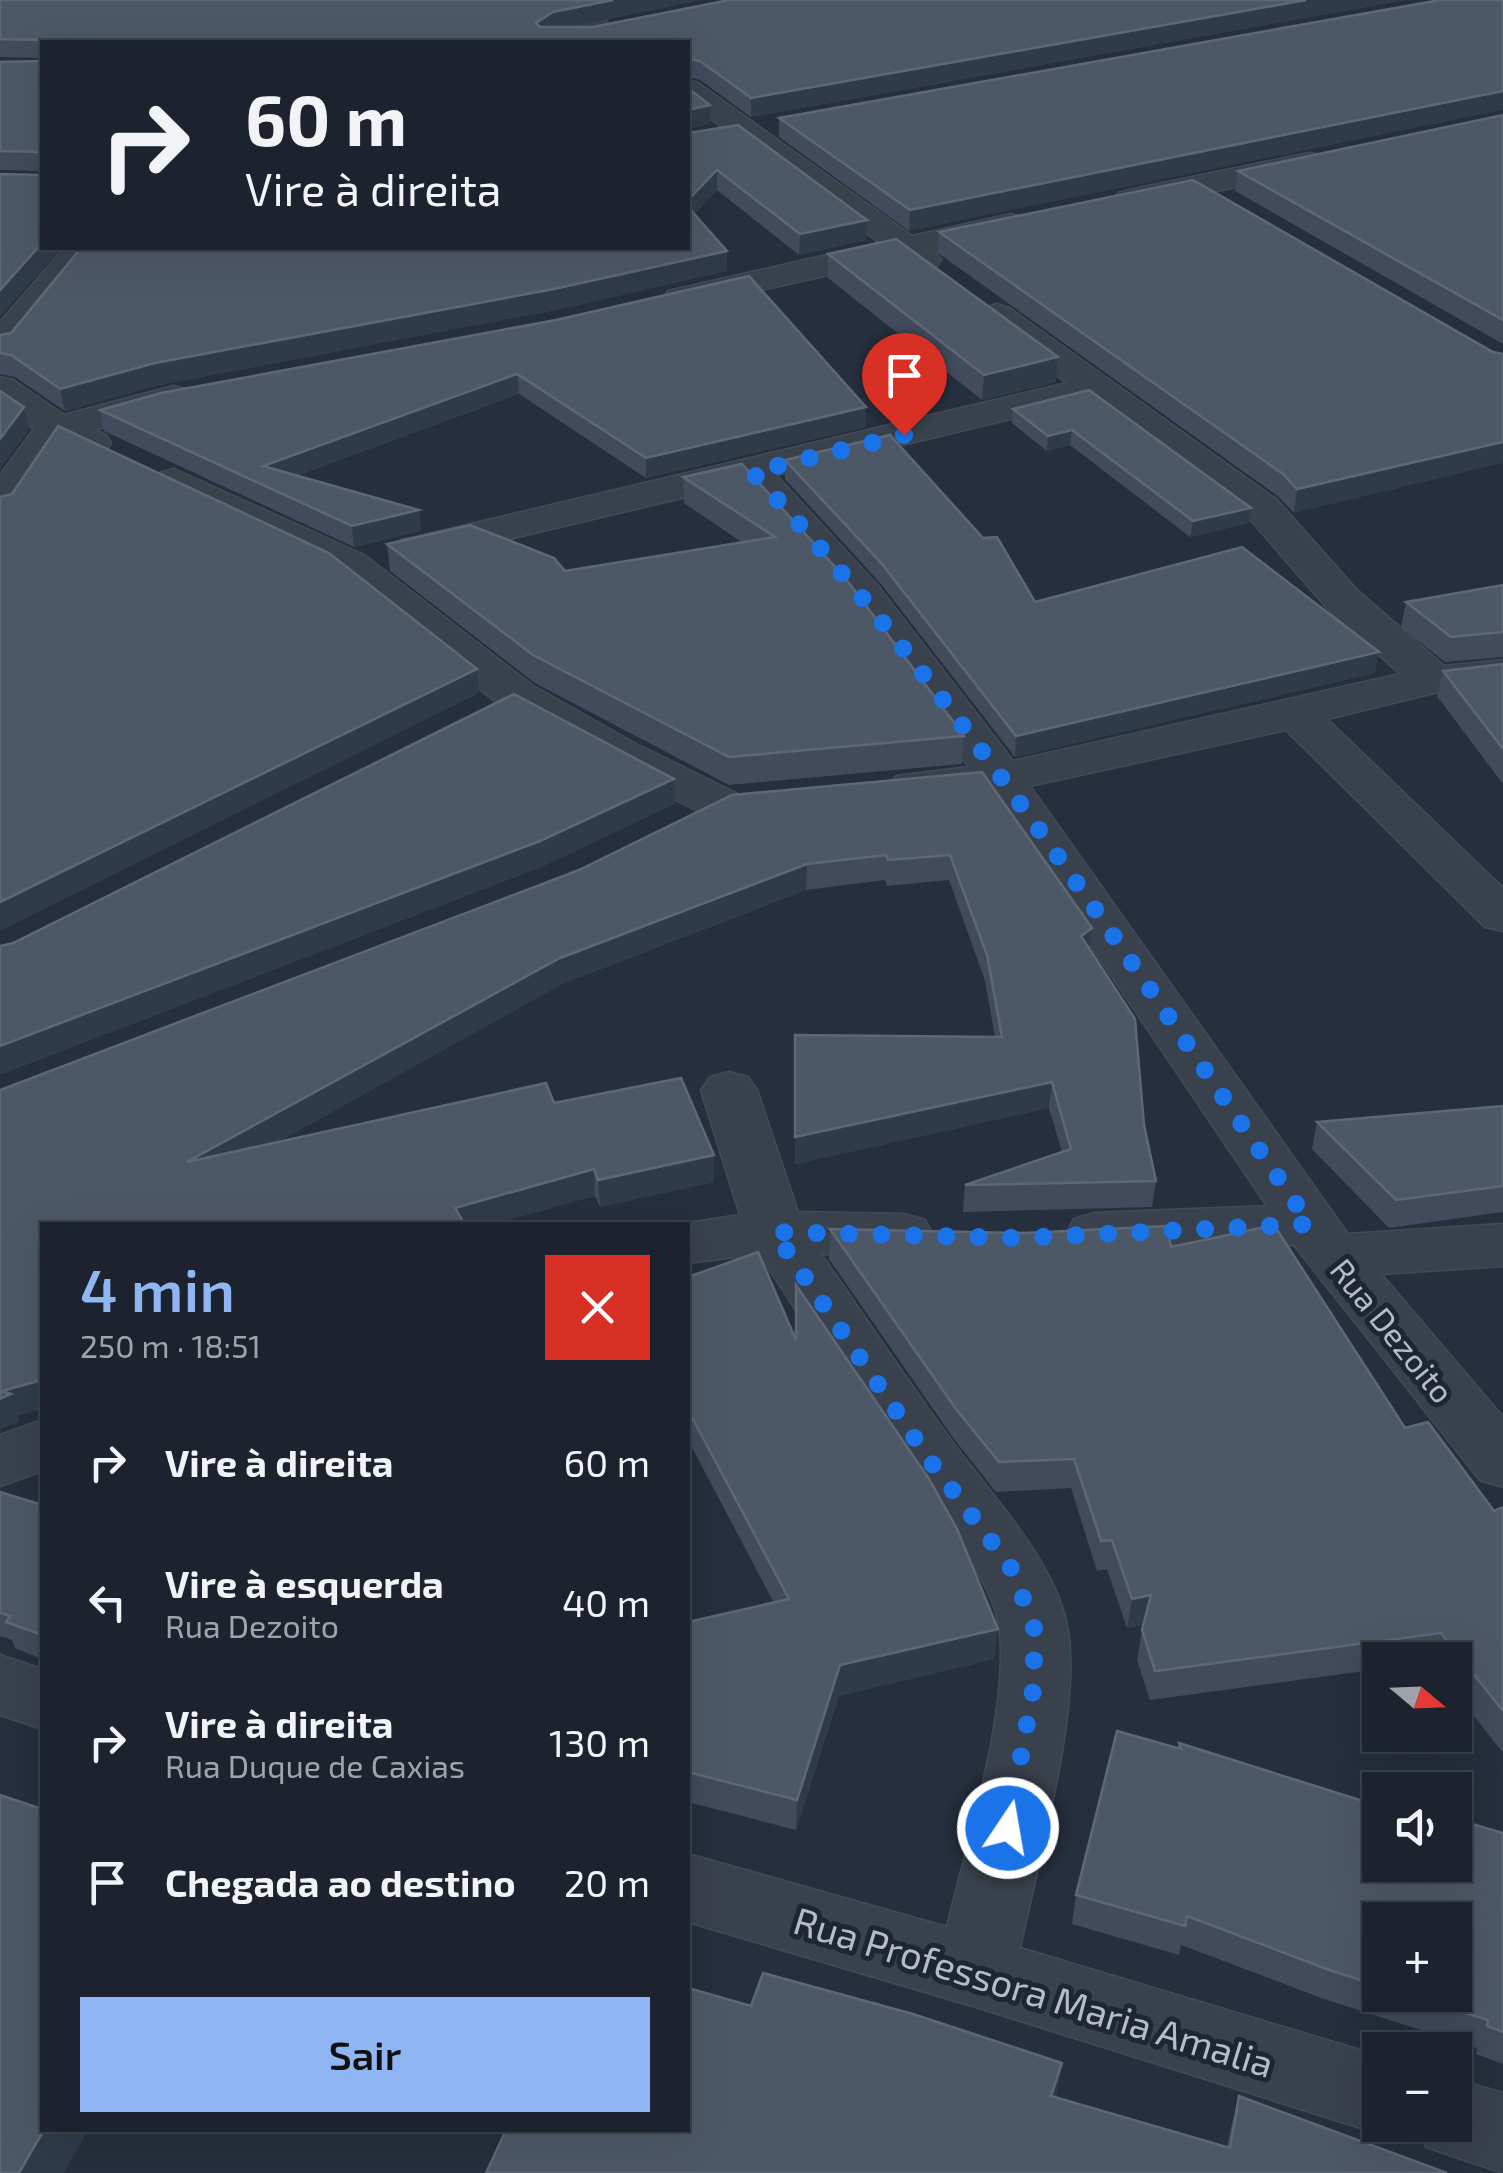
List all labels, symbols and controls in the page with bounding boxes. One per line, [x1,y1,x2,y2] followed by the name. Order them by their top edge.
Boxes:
[245,76,407,160] text: 60 m
[80,80,210,210] icon: right
[245,161,502,215] text: Vire à direita
[862,333,947,436] pin
[877,348,932,403] icon: arrive
[1324,1250,1462,1410] street label: Rua Dezoito
[80,1252,235,1324] text: 4 min
[545,1255,650,1360] button: close
[80,1326,261,1364] text: 250 m · 18:51
[80,1435,135,1490] icon: right
[165,1439,393,1485] text: Vire à direita
[564,1439,650,1485] text: 60 m
[165,1560,444,1606] text: Vire à esquerda
[80,1575,135,1630] icon: left
[562,1579,650,1625] text: 40 m
[165,1606,339,1644] text: Rua Dezoito
[1362,1642,1472,1752] north arrow
[1362,1642,1472,2142] map controls
[165,1700,393,1746] text: Vire à direita
[80,1715,135,1770] icon: right
[549,1719,650,1765] text: 130 m
[165,1746,465,1784] text: Rua Duque de Caxias
[1362,1772,1472,1882] button: sound
[956,1776,1060,1880] position arrow
[80,1855,135,1910] icon: arrive
[165,1859,516,1905] text: Chegada ao destino
[564,1859,650,1905] text: 20 m
[789,1896,1279,2086] street label: Rua Professora Maria Amalia
[1362,1902,1472,2012] button: +
[80,1997,650,2112] button: Sair
[1362,2032,1472,2142] button: −

